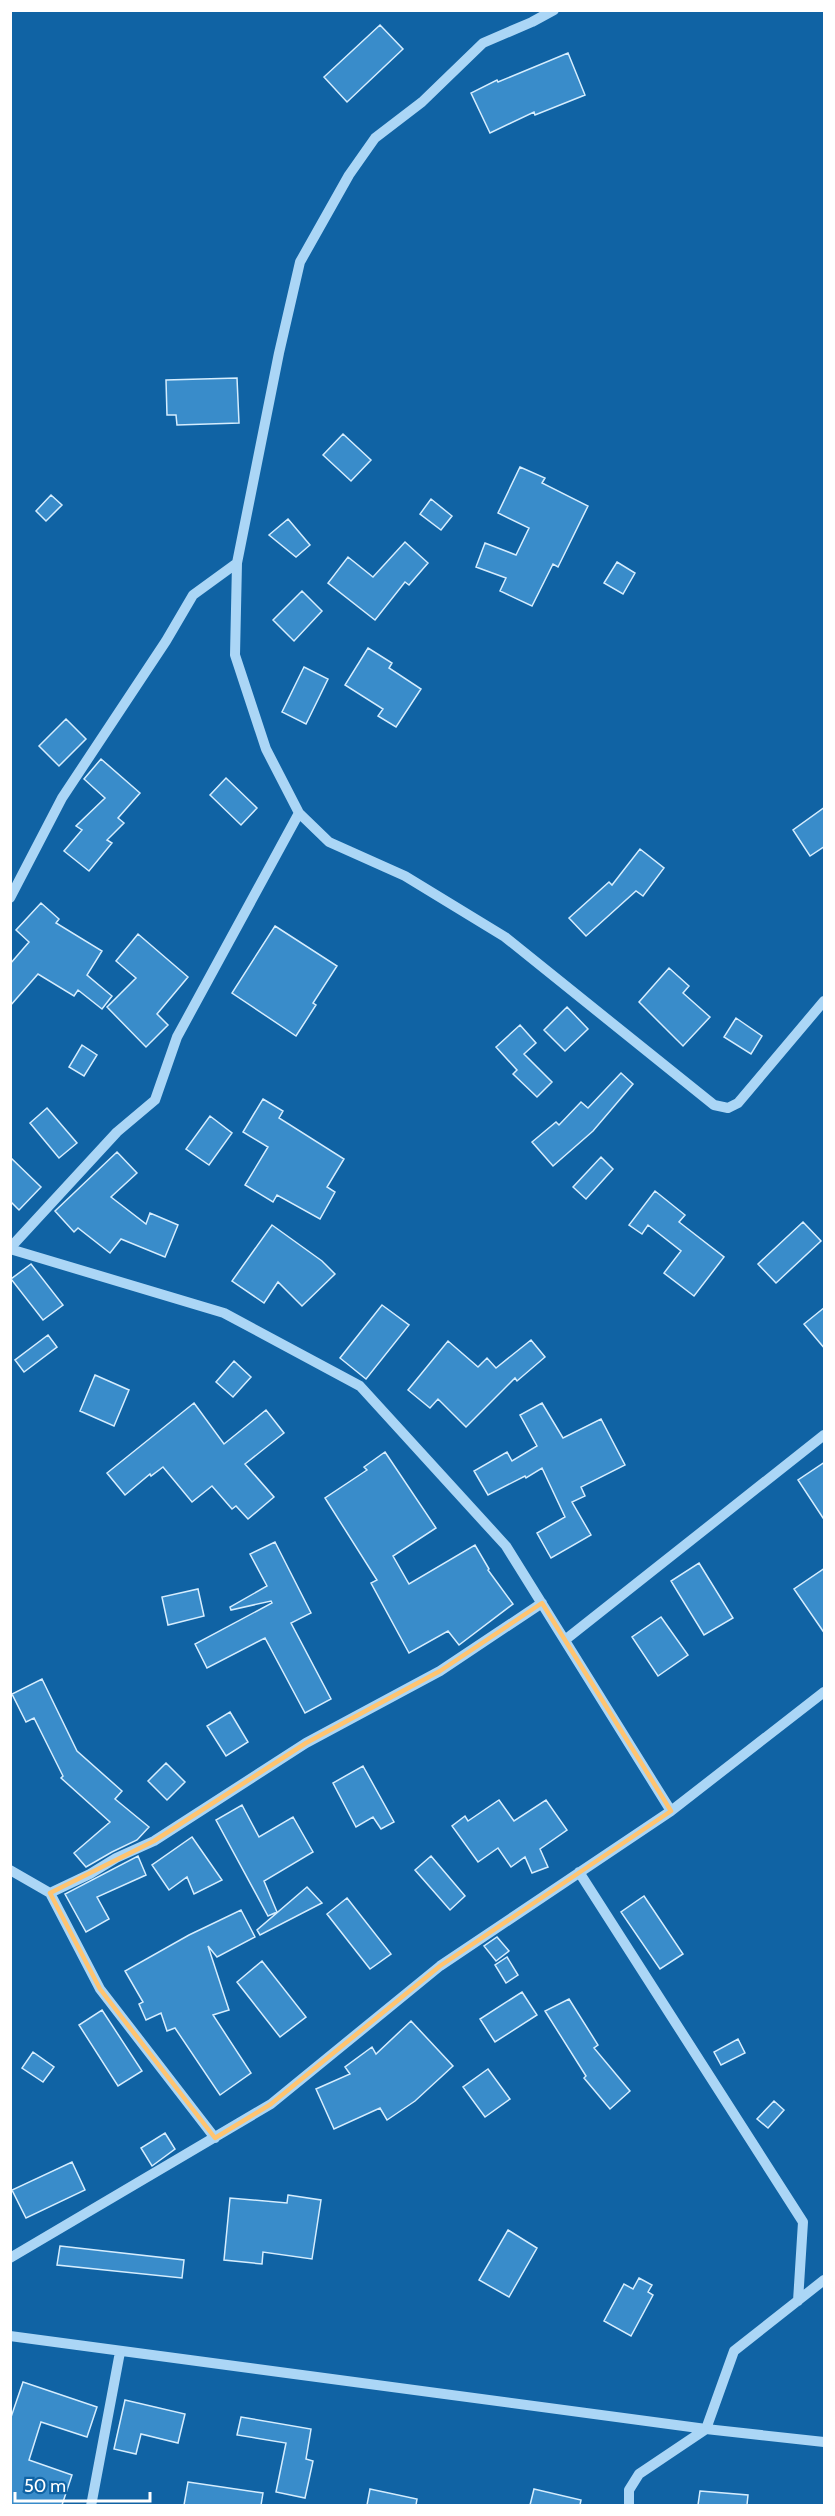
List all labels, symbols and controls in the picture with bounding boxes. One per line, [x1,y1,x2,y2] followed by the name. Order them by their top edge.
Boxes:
[15,2465,150,2503] scale bar
[24,2475,66,2497] text: 50 m

